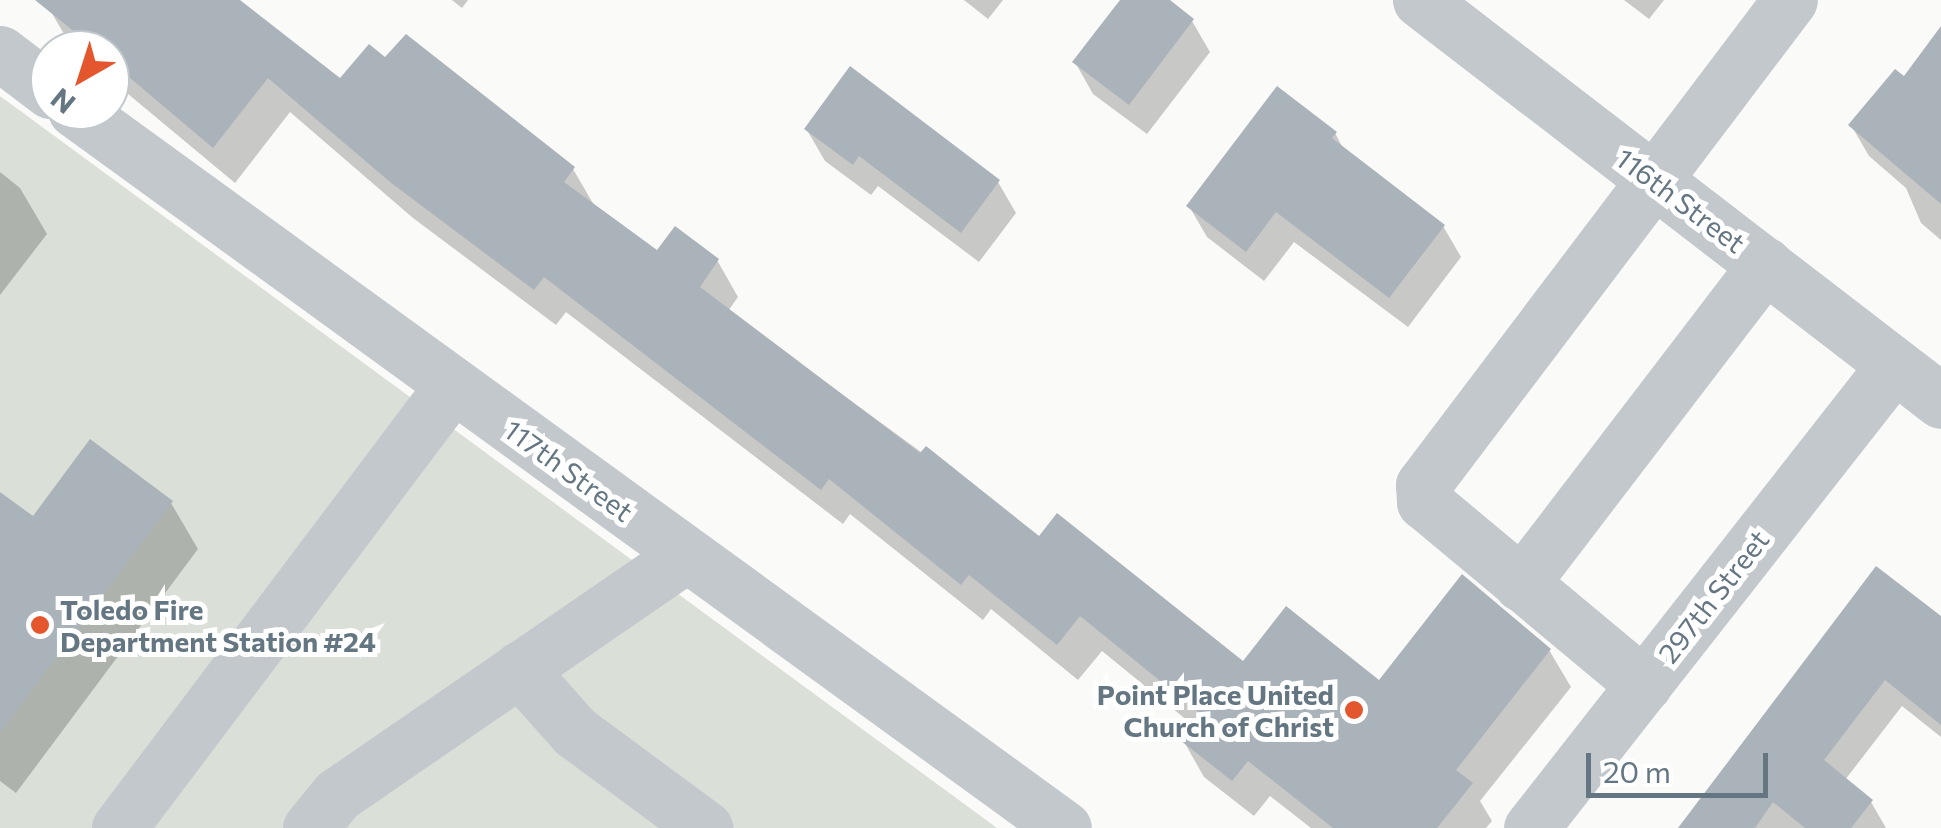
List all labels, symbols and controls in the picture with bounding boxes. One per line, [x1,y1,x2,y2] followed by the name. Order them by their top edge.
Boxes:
[30,30,130,130] north arrow
[44,82,81,122] text: N
[1610,141,1752,259] street label: 116th Street
[498,412,640,528] street label: 117th Street
[1651,523,1775,669] street label: 297th Street
[60,592,376,658] place label: Toledo Fire Department Station #24
[29,614,51,636] marker: Toledo Fire Department Station #24
[1097,677,1334,743] place label: Point Place United Church of Christ
[1343,699,1365,721] marker: Point Place United Church of Christ
[1591,733,1774,795] scale bar
[1603,752,1671,789] text: 20 m

